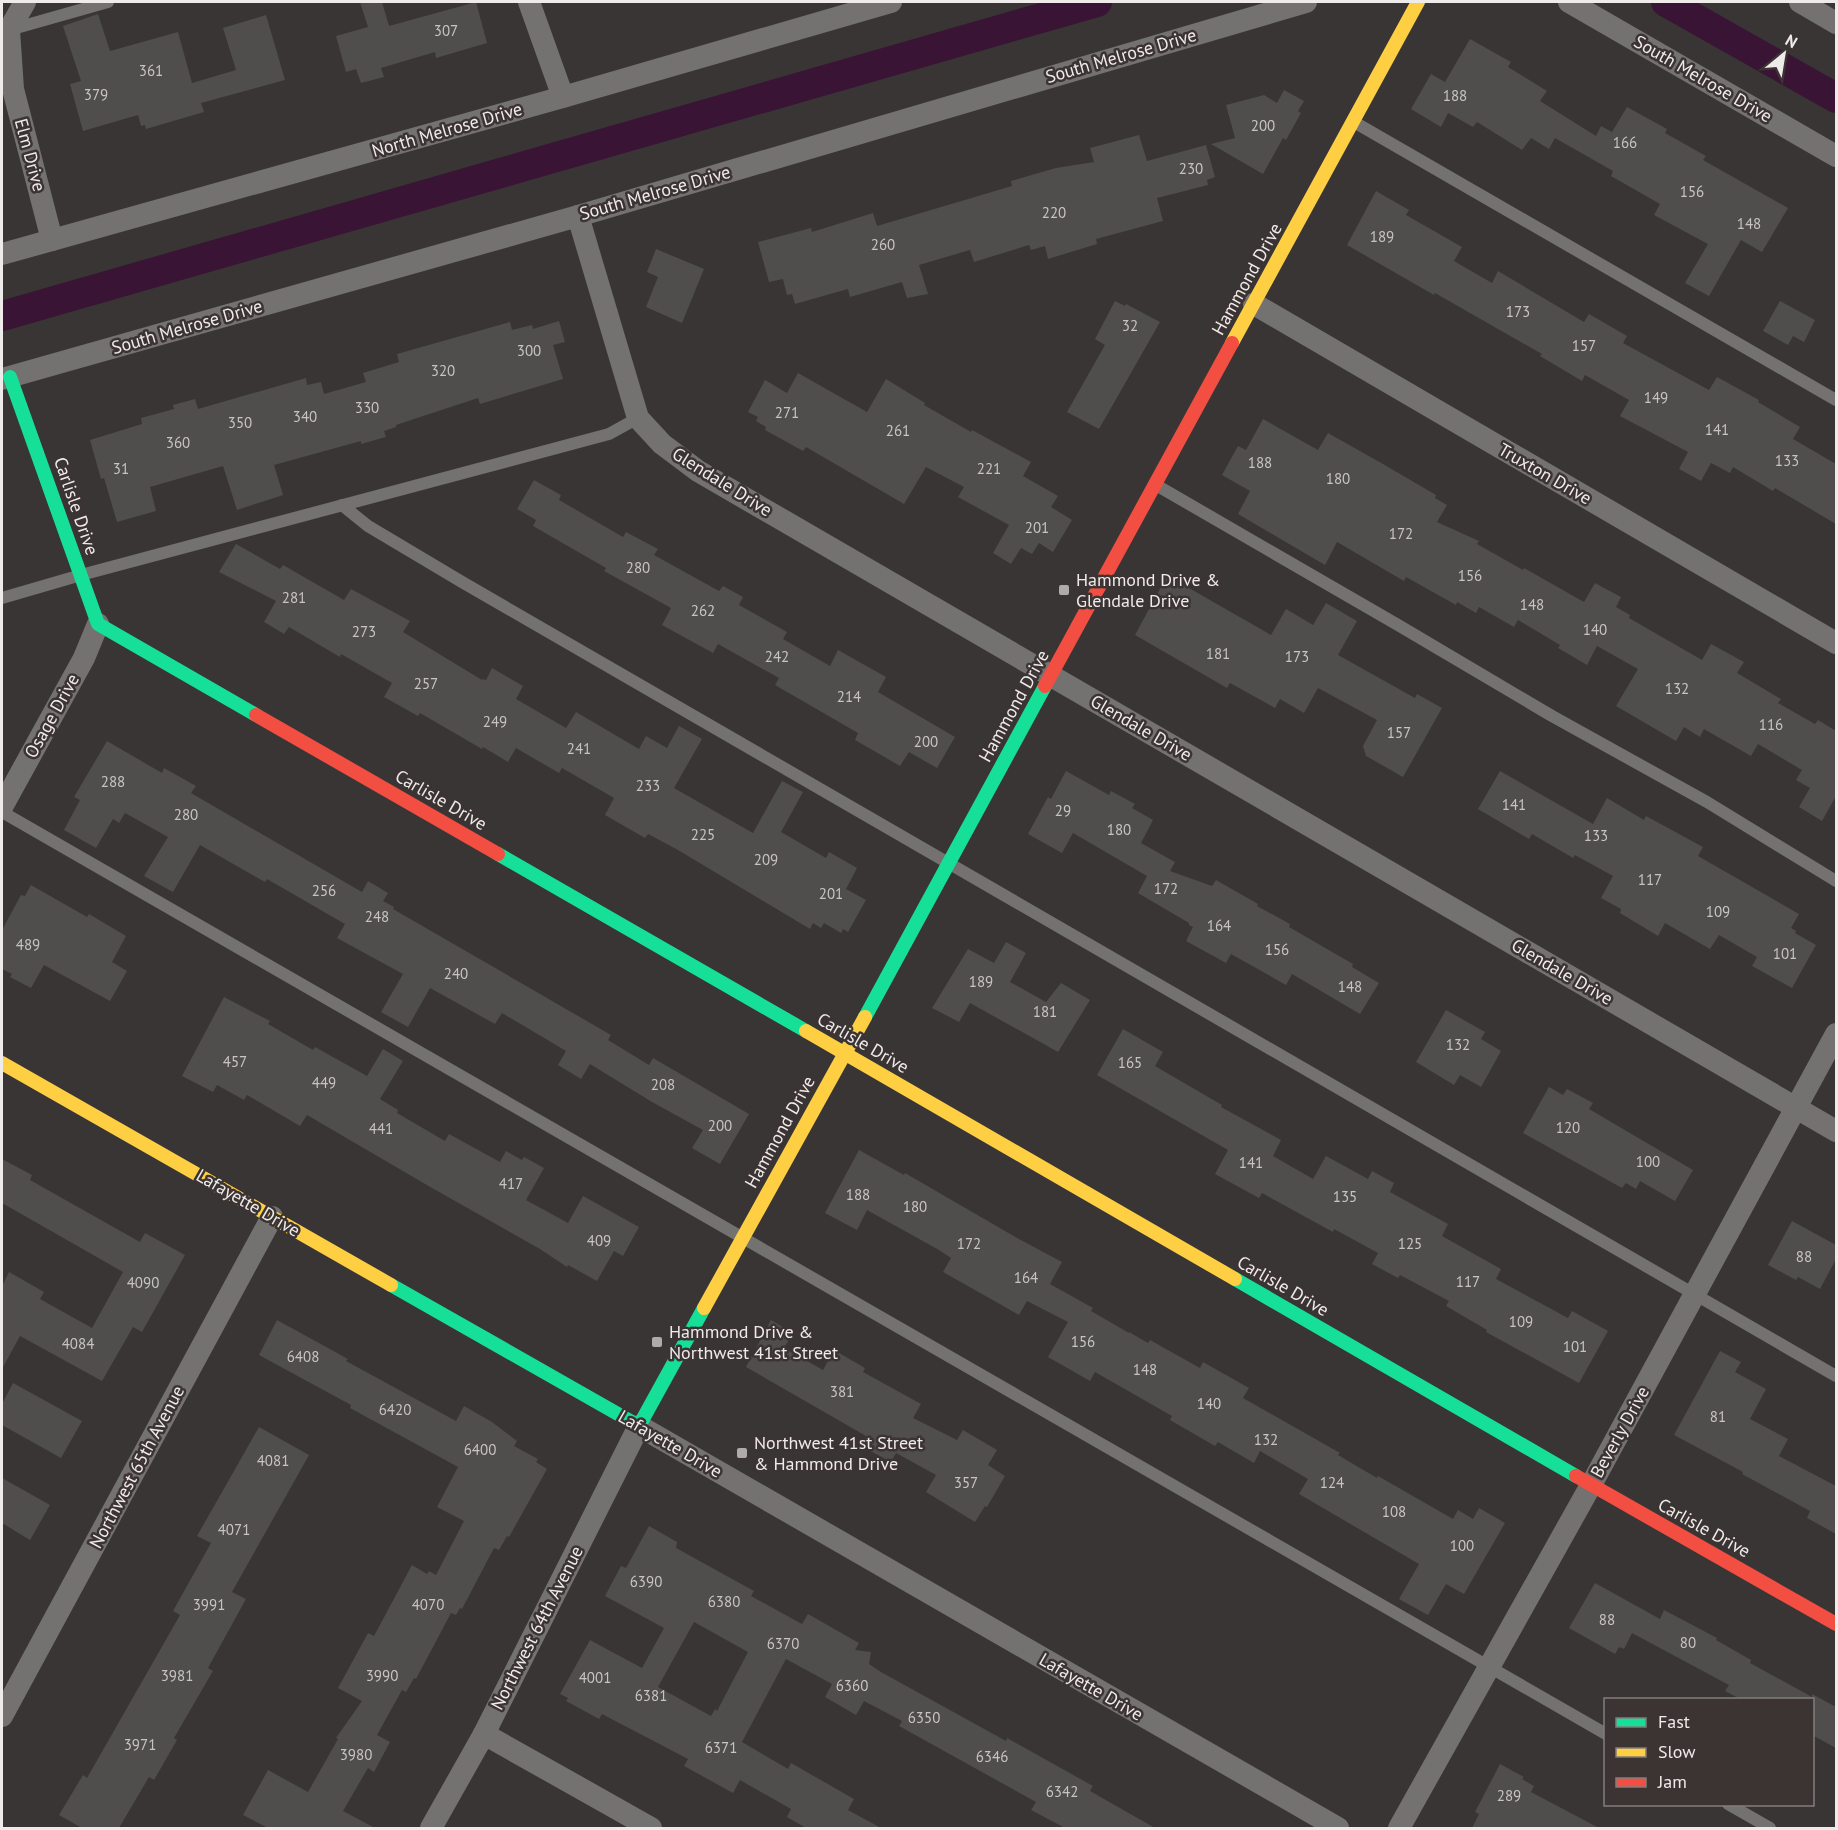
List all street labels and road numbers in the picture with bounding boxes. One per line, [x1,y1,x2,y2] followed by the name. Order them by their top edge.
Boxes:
[1043,23,1199,88] street label: South Melrose Drive
[1630,30,1777,128] street label: South Melrose Drive
[369,97,525,162] street label: North Melrose Drive
[10,116,51,194] street label: Elm Drive
[577,160,733,225] street label: South Melrose Drive
[1206,219,1287,339] street label: Hammond Drive
[109,294,265,359] street label: South Melrose Drive
[1495,438,1596,509] street label: Truxton Drive
[668,442,776,521] street label: Glendale Drive
[49,454,104,558] street label: Carlisle Drive
[973,646,1054,766] street label: Hammond Drive
[19,670,84,762] street label: Osage Drive
[1086,689,1196,766] street label: Glendale Drive
[391,764,491,835] street label: Carlisle Drive
[1507,933,1617,1010] street label: Glendale Drive
[813,1007,913,1078] street label: Carlisle Drive
[739,1072,820,1192] street label: Hammond Drive
[192,1164,304,1242] street label: Lafayette Drive
[1233,1250,1333,1321] street label: Carlisle Drive
[84,1381,189,1552] street label: Northwest 65th Avenue
[1585,1382,1654,1482] street label: Beverly Drive
[614,1405,726,1483] street label: Lafayette Drive
[1654,1493,1755,1562] street label: Carlisle Drive
[485,1542,588,1714] street label: Northwest 64th Avenue
[1035,1648,1147,1726] street label: Lafayette Drive

